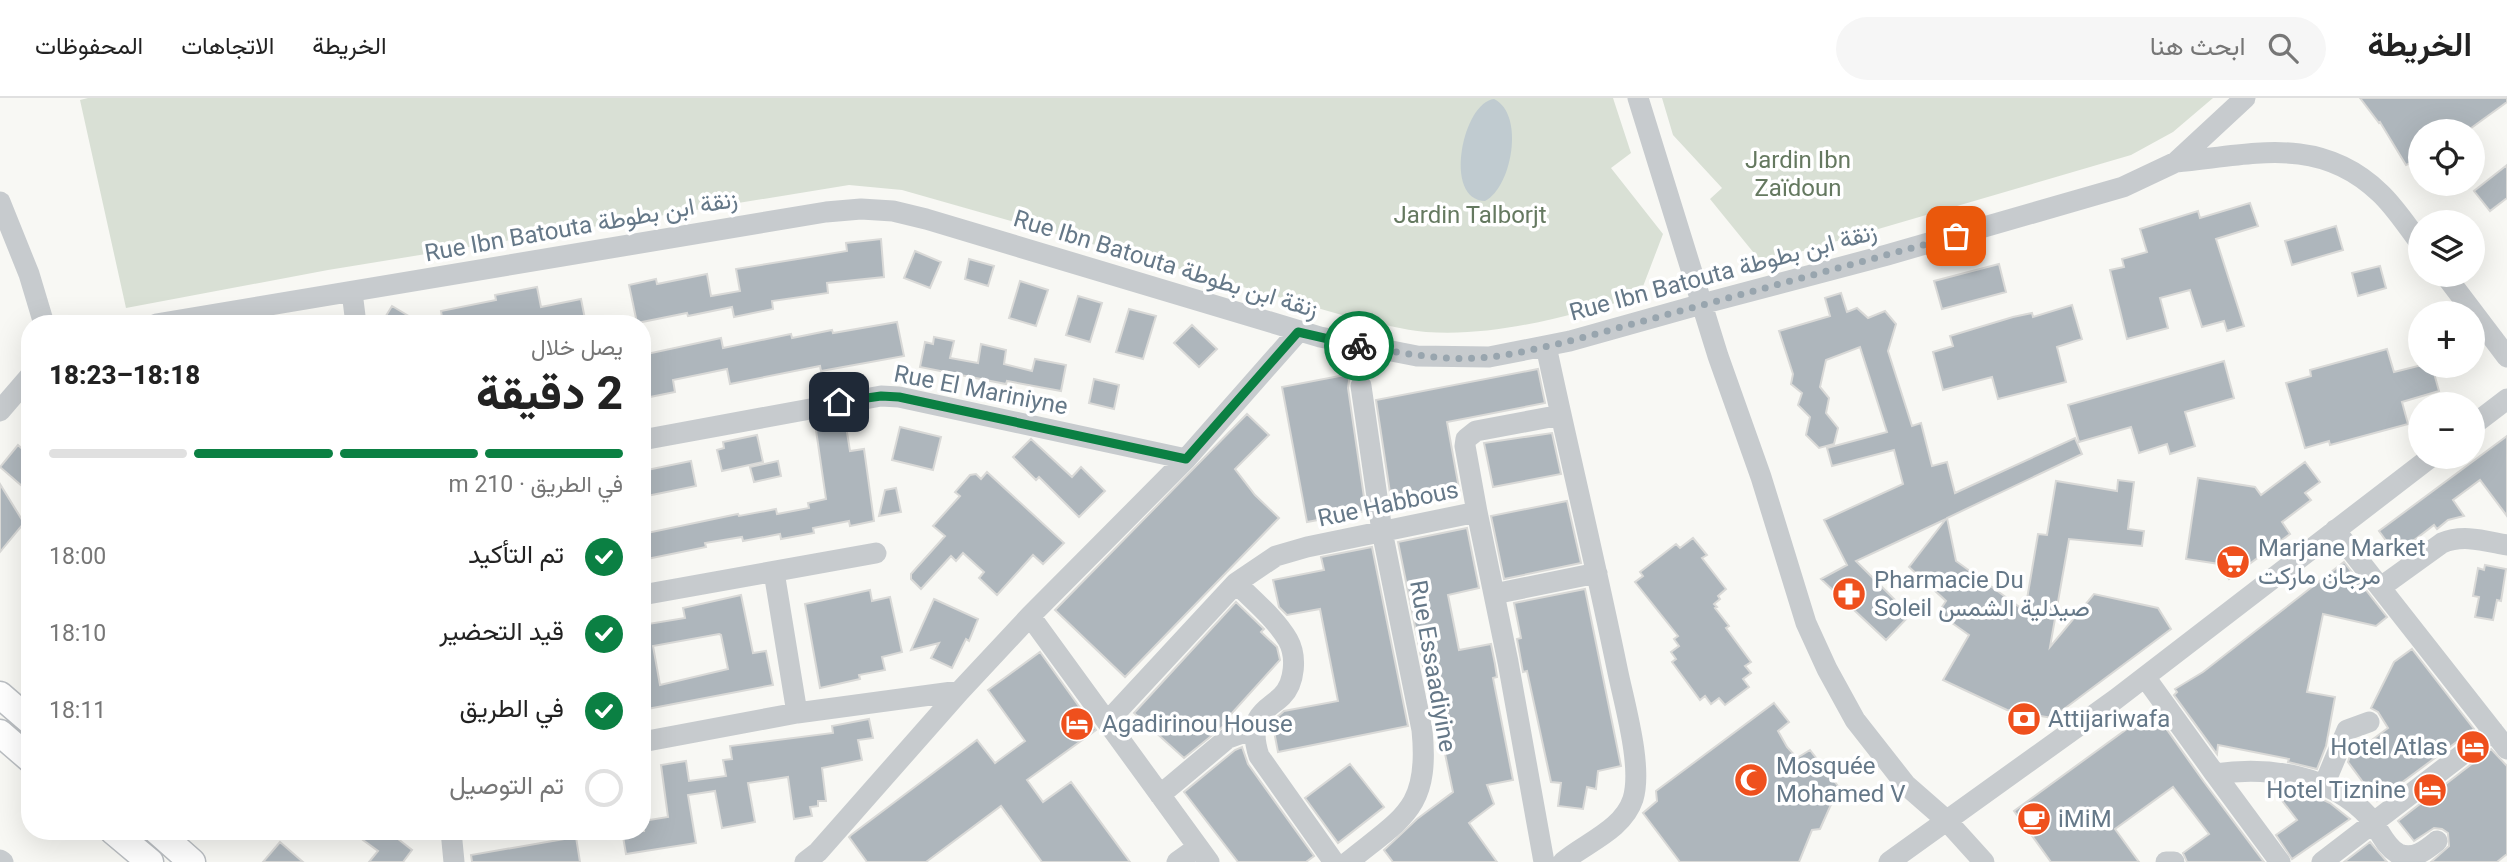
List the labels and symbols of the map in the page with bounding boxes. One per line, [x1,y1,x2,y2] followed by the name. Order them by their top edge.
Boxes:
[1745,146,1851,202] park label: Jardin Ibn Zaïdoun
[422,185,740,268] street label: Rue Ibn Batouta زنقة ابن بطوطة
[1393,201,1547,229] park label: Jardin Talborjt
[1010,204,1322,325] street label: Rue Ibn Batouta زنقة ابن بطوطة
[1926,206,1986,266] pin
[1566,217,1880,328] street label: Rue Ibn Batouta زنقة ابن بطوطة
[1324,311,1394,381] courier
[892,359,1070,421] street label: Rue El Mariniyne
[809,372,869,432] pin
[1315,475,1461,533] street label: Rue Habbous
[2258,534,2426,591] place label: Marjane Market مرجان ماركت
[2214,543,2252,581] supermarket icon: Marjane Market مرجان ماركت
[1874,566,2090,622] place label: Pharmacie Du Soleil صيدلية الشمس
[1830,575,1868,613] pharmacy icon: Pharmacie Du Soleil صيدلية الشمس
[1404,578,1462,754] street label: Rue Essaadiyine
[2005,700,2043,738] bank icon: Attijariwafa
[1058,705,1096,743] hotel icon: Agadirinou House
[2048,705,2170,733] place label: Attijariwafa
[1102,710,1293,738] place label: Agadirinou House
[2454,728,2492,766] hotel icon: Hotel Atlas
[2330,733,2448,761] place label: Hotel Atlas
[1776,752,1905,808] place label: Mosquée Mohamed V
[1732,761,1770,799] mosque icon: Mosquée Mohamed V
[2411,771,2449,809] hotel icon: Hotel Tiznine
[2266,776,2406,804] place label: Hotel Tiznine
[2015,800,2053,838] cafe icon: iMiM
[2058,805,2112,833] place label: iMiM

